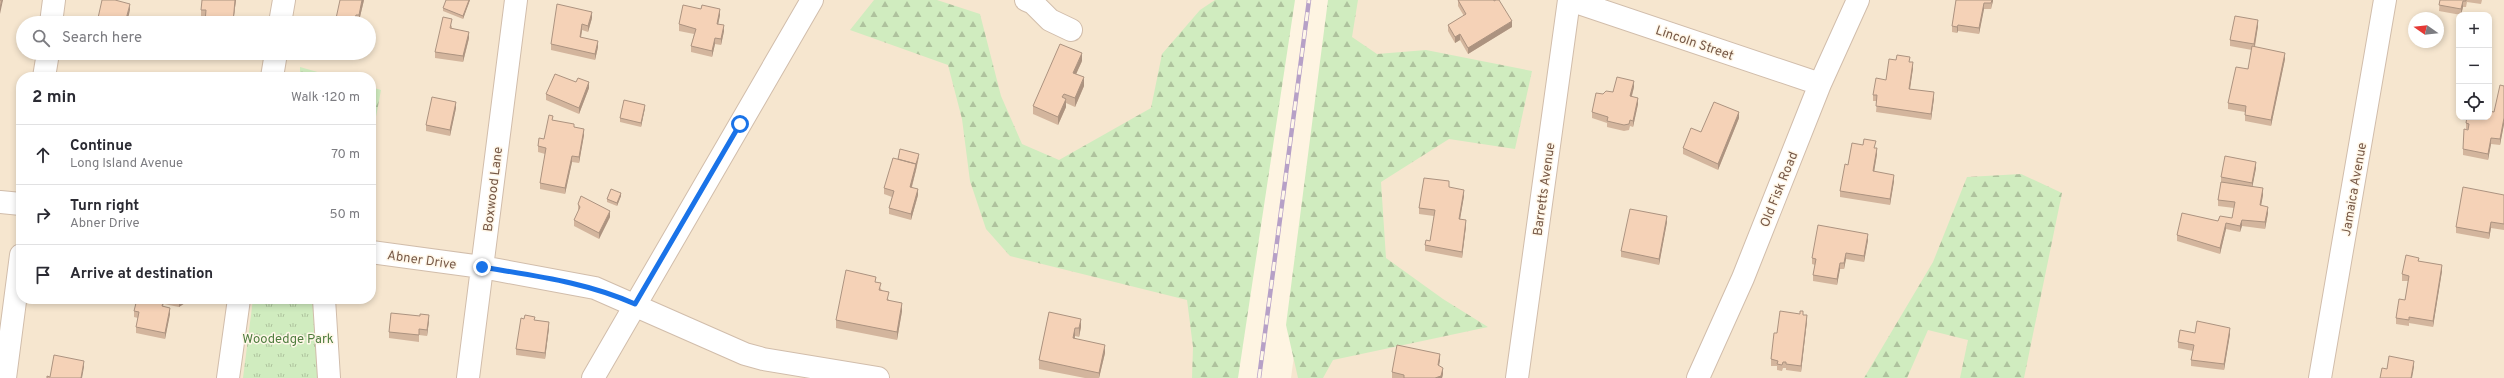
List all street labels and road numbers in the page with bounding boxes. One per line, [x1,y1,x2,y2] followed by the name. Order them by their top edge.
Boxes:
[1653,23,1736,65] street label: Lincoln Street
[2339,141,2371,237] street label: Jamaica Avenue
[1531,142,1559,237] street label: Barretts Avenue
[481,146,507,233] street label: Boxwood Lane
[1757,150,1802,230] street label: Old Fisk Road
[386,248,457,274] street label: Abner Drive

